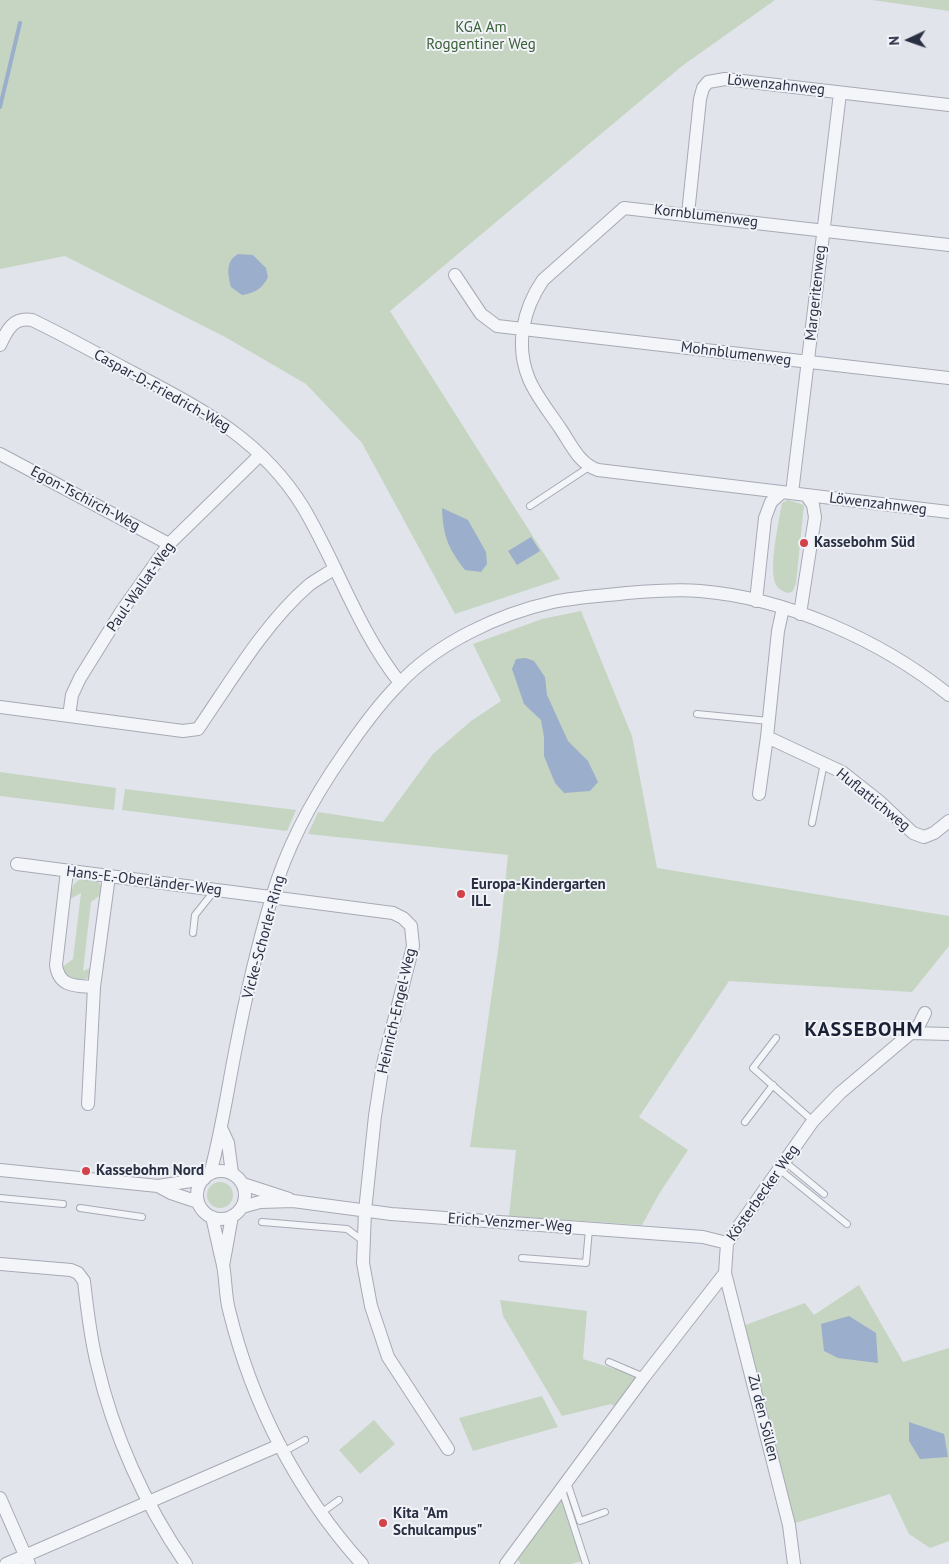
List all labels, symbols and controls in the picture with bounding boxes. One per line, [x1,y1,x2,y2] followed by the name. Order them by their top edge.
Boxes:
[884,15,934,65] north arrow
[426,19,536,54] park label: KGA Am Roggentiner Weg
[885,36,903,46] text: N
[726,71,826,99] street label: Löwenzahnweg
[653,201,759,231] street label: Kornblumenweg
[802,244,830,342] street label: Margeritenweg
[680,338,792,370] street label: Mohnblumenweg
[90,346,234,436] street label: Caspar-D.-Friedrich-Weg
[27,463,143,535] street label: Egon-Tschirch-Weg
[828,489,928,519] street label: Löwenzahnweg
[814,534,915,552] place label: Kassebohm Süd
[798,537,810,549] marker: Kassebohm Süd
[103,538,179,636] street label: Paul-Wallat-Weg
[832,765,914,835] street label: Huflattichweg
[65,863,223,899] street label: Hans-E.-Oberländer-Weg
[239,873,289,1001] street label: Vicke-Schorler-Ring
[471,876,606,911] place label: Europa-Kindergarten ILL
[455,888,467,900] marker: Europa-Kindergarten ILL
[374,946,420,1076] street label: Heinrich-Engel-Weg
[803,1018,925,1042] district label: KASSEBOHM
[723,1141,803,1245] street label: Kösterbecker Weg
[96,1162,204,1180] place label: Kassebohm Nord
[80,1165,92,1177] marker: Kassebohm Nord
[447,1210,573,1236] street label: Erich-Venzmer-Weg
[744,1373,782,1463] street label: Zu den Söllen
[393,1505,483,1540] place label: Kita "Am Schulcampus"
[377,1517,389,1529] marker: Kita "Am Schulcampus"

